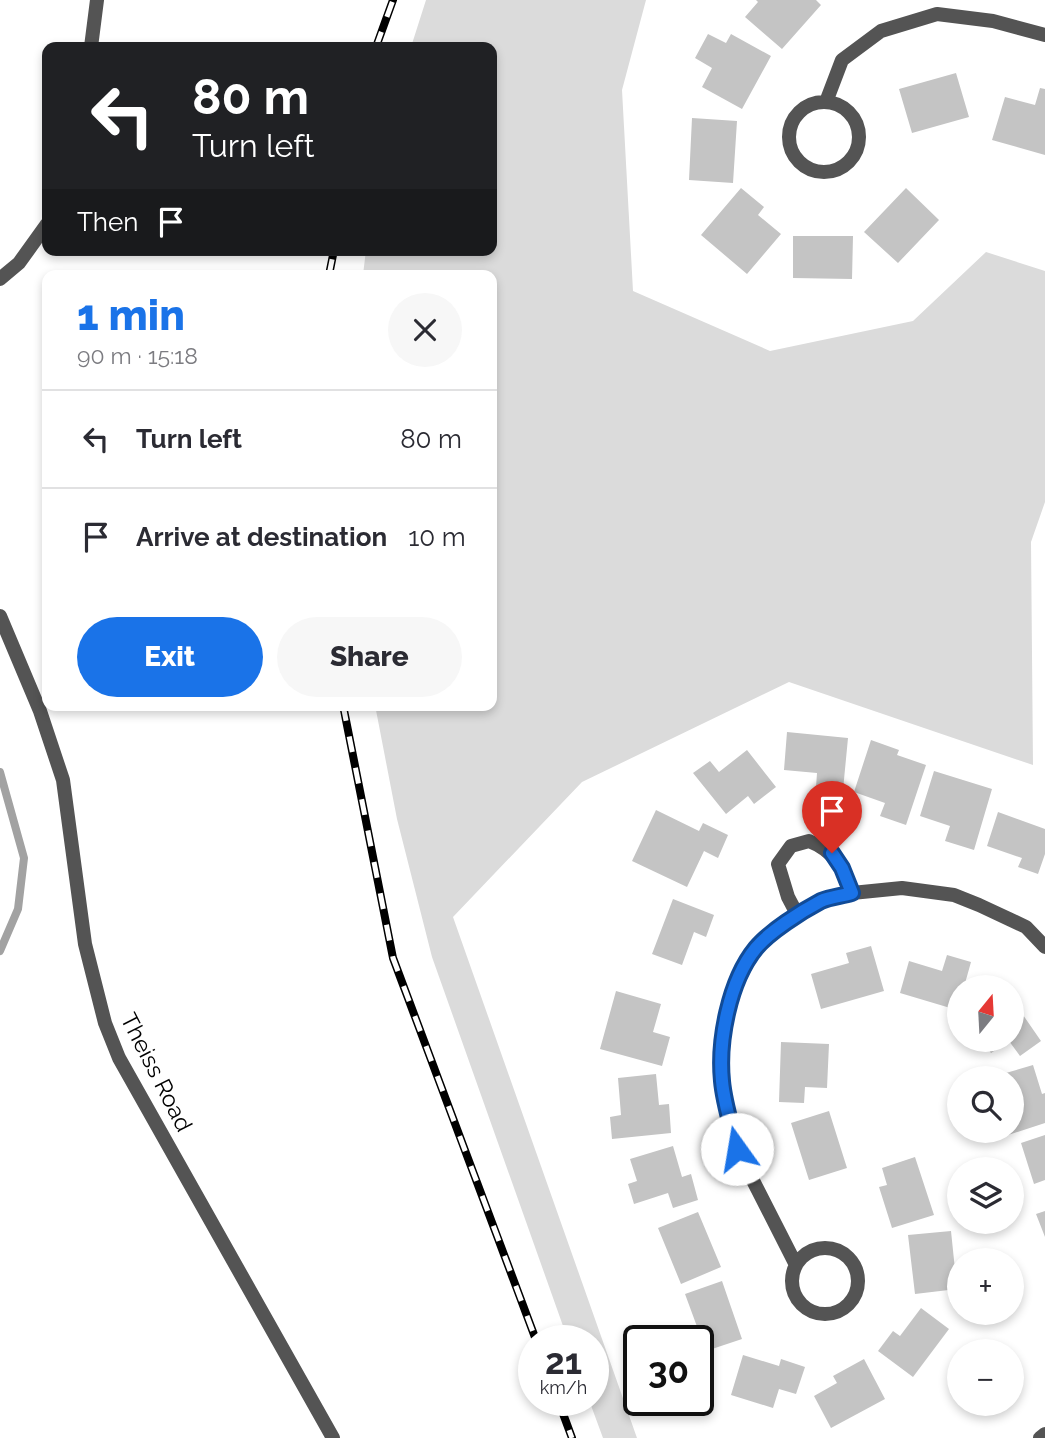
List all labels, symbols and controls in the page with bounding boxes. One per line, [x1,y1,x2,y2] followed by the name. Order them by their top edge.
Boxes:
[192,68,309,125] text: 80 m
[77,70,168,161] icon: left
[192,127,314,164] text: Turn left
[152,203,190,241] icon: arrive
[77,207,138,237] text: Then
[77,291,185,340] text: 1 min
[388,293,462,367] button: close
[77,342,198,369] text: 90 m · 15:18
[77,420,115,458] icon: left
[136,424,242,454] text: Turn left
[400,424,462,454] text: 80 m
[77,518,115,556] icon: arrive
[136,522,387,552] text: Arrive at destination
[408,522,466,552] text: 10 m
[77,617,263,697] button: Exit
[277,617,462,697] button: Share
[802,781,862,853] pin
[813,792,851,830] icon: arrive
[947,975,1024,1052] north arrow
[947,975,1024,1416] map controls
[116,1008,198,1136] street label: Theiss Road
[947,1066,1024,1143] button: search
[700,1112,774,1186] position arrow
[947,1157,1024,1234] button: layers
[947,1248,1024,1325] button: +
[623,1325,714,1416] speed limit sign: 30
[947,1339,1024,1416] button: −
[545,1341,582,1382] text: 21
[540,1377,587,1398] text: km/h

